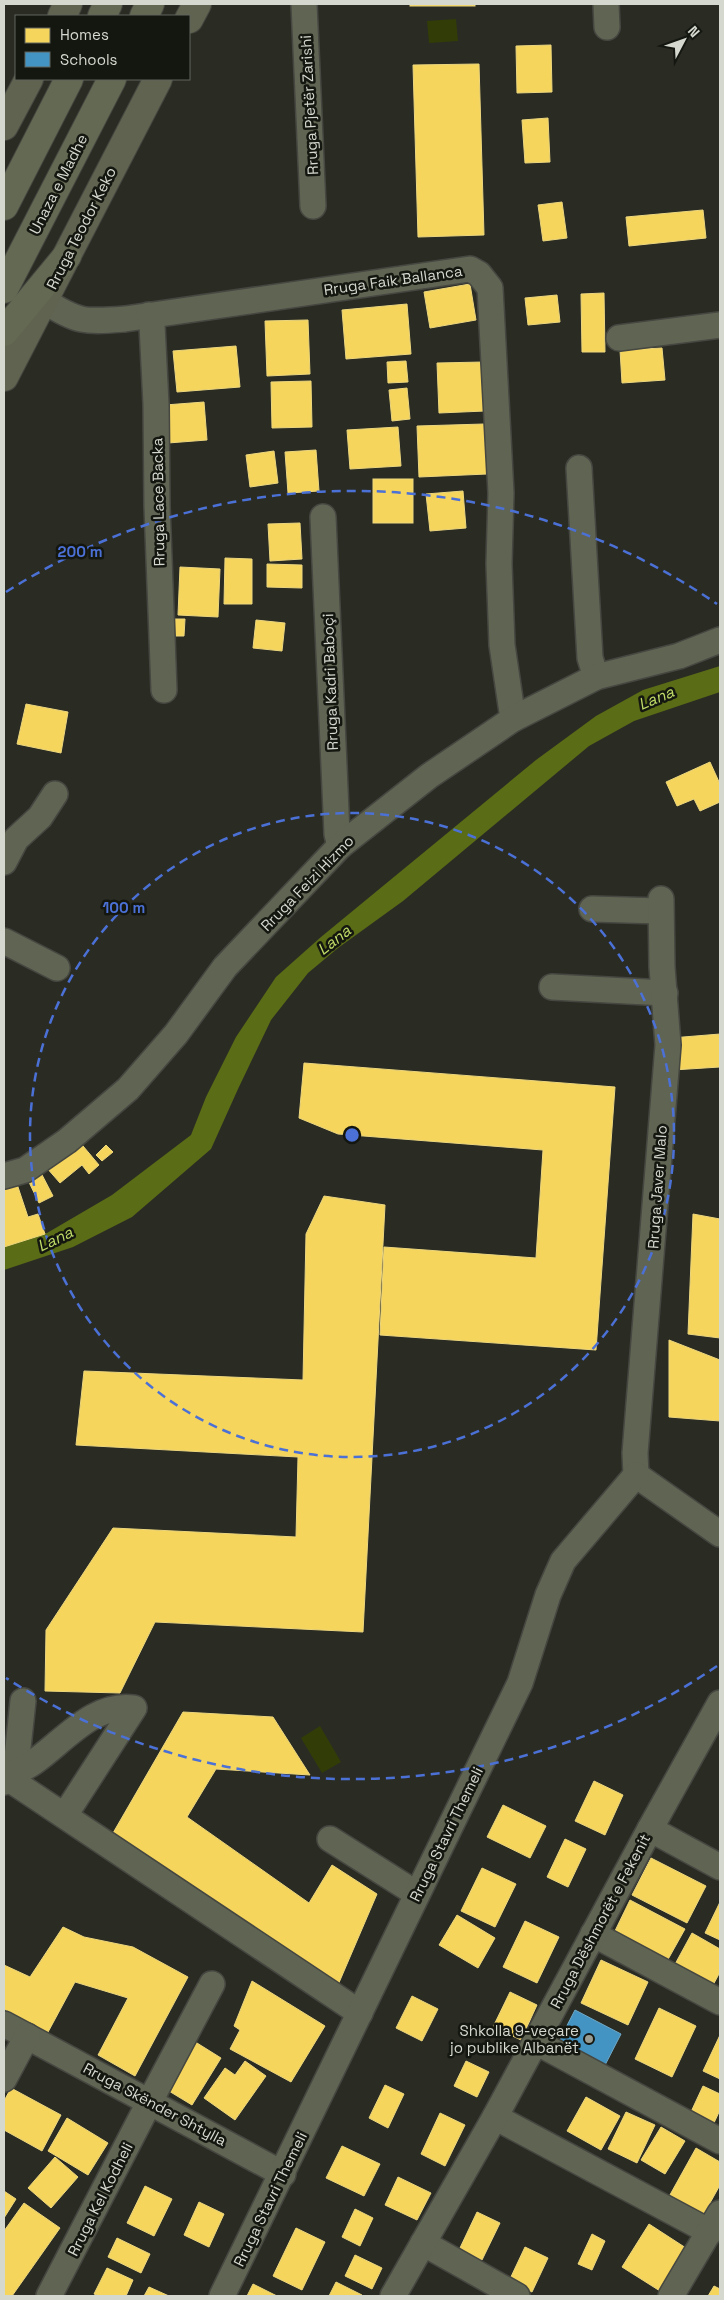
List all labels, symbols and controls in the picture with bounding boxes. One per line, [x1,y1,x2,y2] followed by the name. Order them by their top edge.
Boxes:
[15,15,190,80] legend
[659,15,709,65] north arrow
[684,22,704,41] text: N
[60,25,109,44] text: Homes
[296,35,322,175] street label: Rruga Pjetër Zarishi
[60,50,118,69] text: Schools
[25,131,91,237] street label: Unaza e Madhe
[42,164,120,292] street label: Rruga Teodor Keko
[322,261,464,299] street label: Rruga Faik Ballanca
[147,437,169,566] street label: Rruga Lace Backa
[58,542,102,561] text: 200 m
[318,613,342,751] street label: Rruga Kadri Baboçi
[635,681,678,715] water label: Lana
[256,831,358,935] street label: Rruga Feizi Hizmo
[103,898,145,917] text: 100 m
[313,920,356,960] water label: Lana
[643,1125,671,1249] street label: Rruga Javer Malo
[343,1126,361,1144] centre of rings
[34,1221,77,1257] water label: Lana
[405,1764,487,1904] street label: Rruga Stavri Themeli
[546,1830,654,2012] street label: Rruga Dëshmorët e Fekenit
[449,2021,579,2057] place label: Shkolla 9-veçare jo publike Albanët
[583,2033,595,2045] marker: Shkolla 9-veçare jo publike Albanët
[80,2058,230,2150] street label: Rruga Skënder Shtylla
[229,2129,311,2269] street label: Rruga Stavri Themeli
[63,2139,137,2259] street label: Rruga Kel Kodheli

